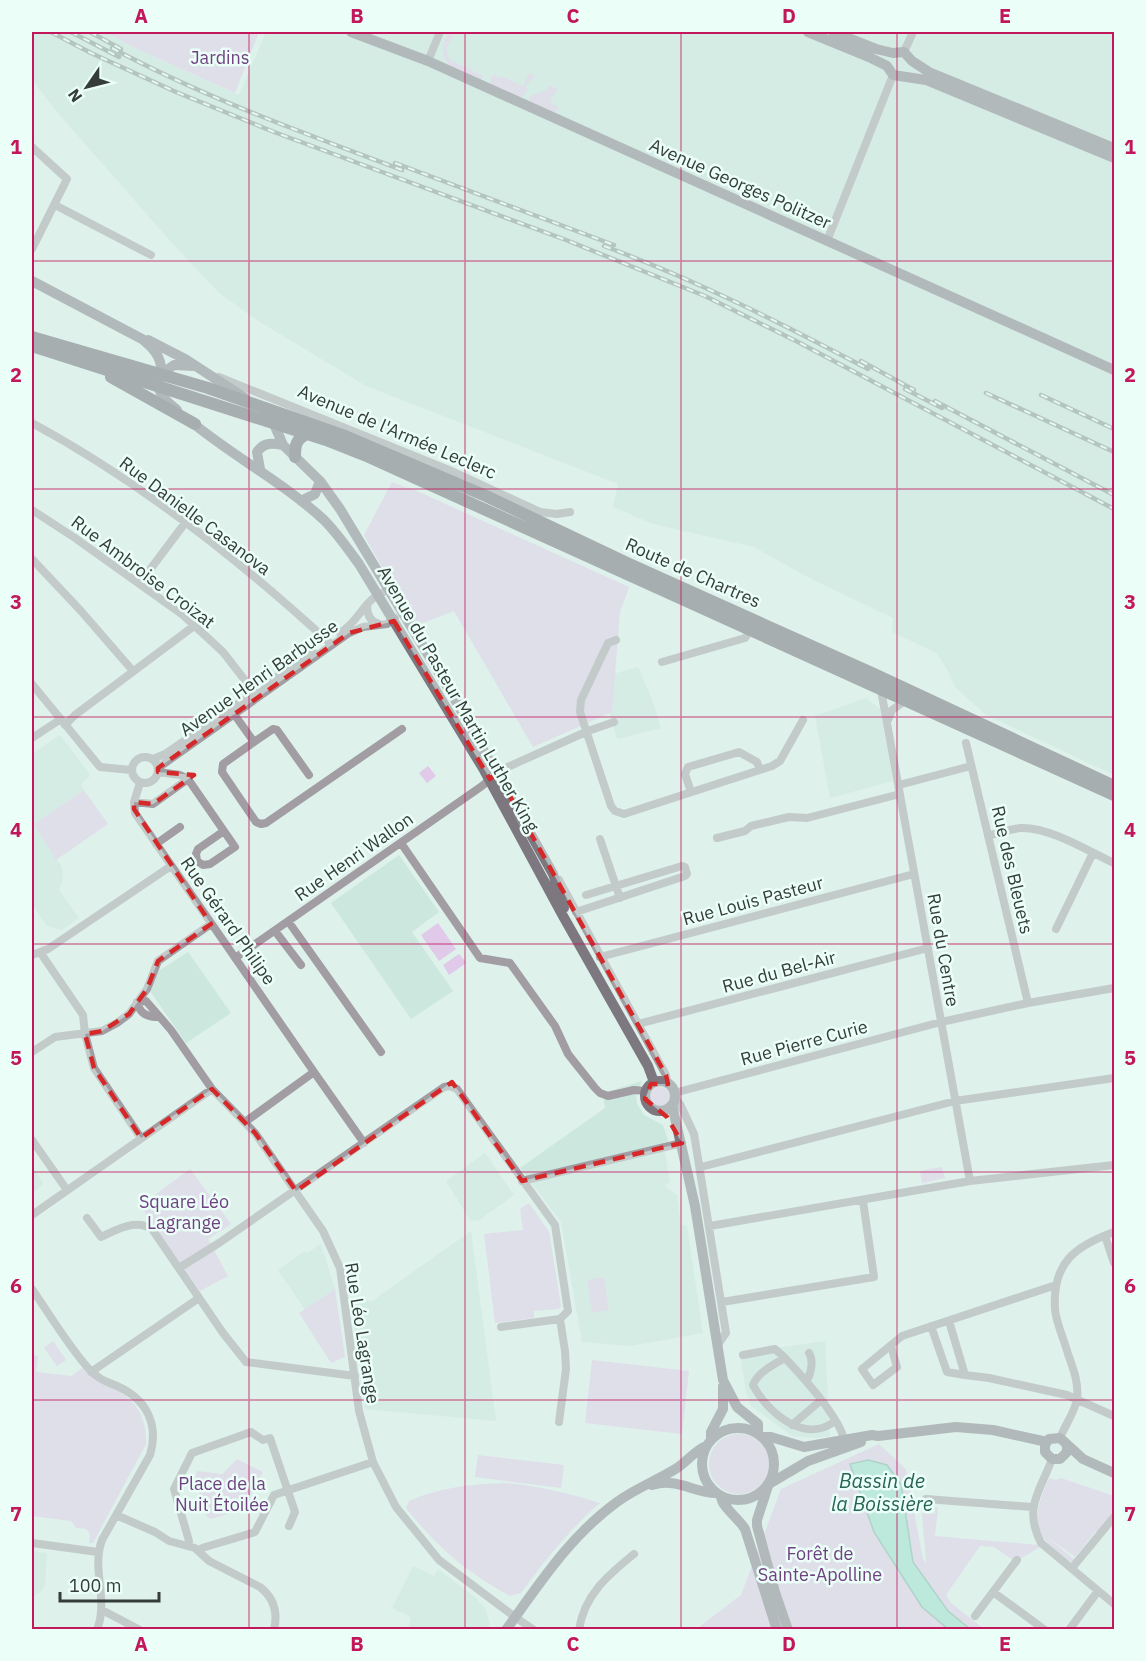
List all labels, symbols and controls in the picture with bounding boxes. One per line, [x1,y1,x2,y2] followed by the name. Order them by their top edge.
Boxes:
[134,2,148,29] text: A
[350,2,364,29] text: B
[566,2,580,29] text: C
[782,2,796,29] text: D
[999,2,1011,29] text: E
[190,46,250,69] park label: Jardins
[57,57,117,117] north arrow
[63,85,86,106] text: N
[10,133,22,160] text: 1
[646,133,835,234] street label: Avenue Georges Politzer
[1124,133,1136,160] text: 1
[10,361,22,388] text: 2
[1124,361,1136,388] text: 2
[295,379,500,484] street label: Avenue de l'Armée Leclerc
[115,451,276,580] street label: Rue Danielle Casanova
[67,510,220,633] street label: Rue Ambroise Croizat
[622,532,764,613] street label: Route de Chartres
[373,562,545,836] street label: Avenue du Pasteur Martin Luther King
[10,588,22,615] text: 3
[1124,588,1136,615] text: 3
[175,614,343,741] street label: Avenue Henri Barbusse
[987,804,1038,936] street label: Rue des Bleuets
[290,807,417,906] street label: Rue Henri Wallon
[10,816,22,843] text: 4
[1124,816,1136,843] text: 4
[176,852,281,989] street label: Rue Gérard Philipe
[680,871,826,930] street label: Rue Louis Pasteur
[922,891,965,1009] street label: Rue du Centre
[720,945,839,998] street label: Rue du Bel-Air
[738,1014,870,1071] street label: Rue Pierre Curie
[10,1044,22,1071] text: 5
[1124,1044,1136,1071] text: 5
[139,1190,229,1234] park label: Square Léo Lagrange
[340,1261,385,1405] street label: Rue Léo Lagrange
[10,1272,22,1299] text: 6
[1124,1272,1136,1299] text: 6
[831,1467,933,1517] water label: Bassin de la Boissière
[175,1472,269,1516] park label: Place de la Nuit Étoilée
[10,1500,22,1527] text: 7
[1124,1500,1136,1527] text: 7
[758,1542,882,1586] park label: Forêt de Sainte-Apolline
[60,1565,159,1603] scale bar
[69,1574,121,1597] text: 100 m
[134,1630,148,1657] text: A
[350,1630,364,1657] text: B
[566,1630,580,1657] text: C
[782,1630,796,1657] text: D
[999,1630,1011,1657] text: E

